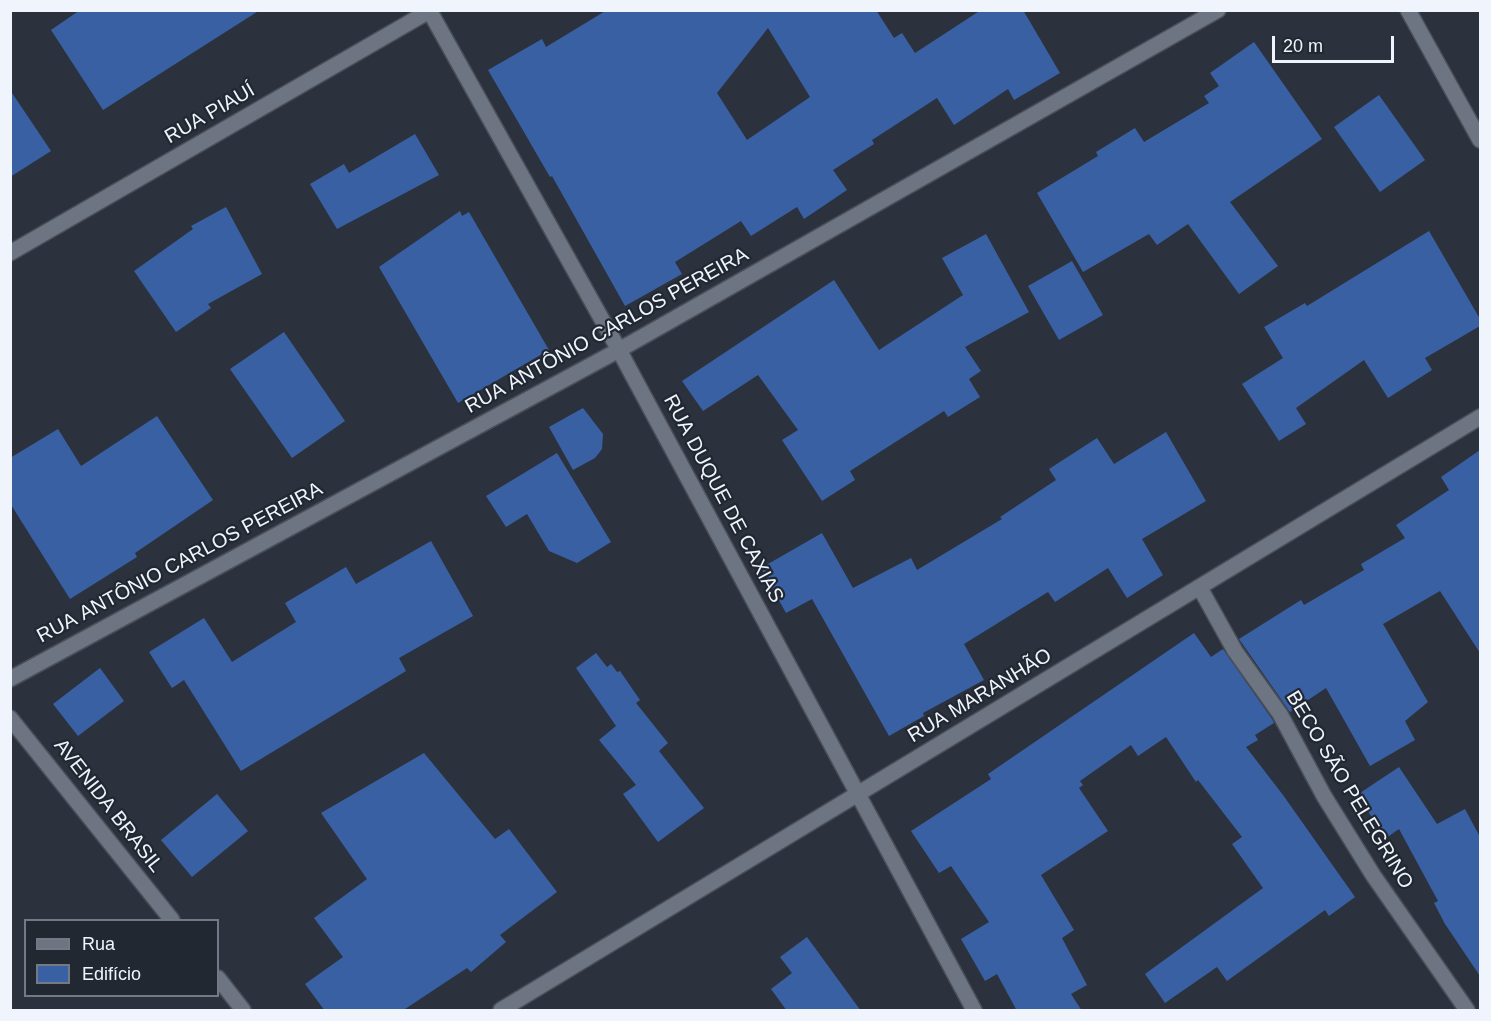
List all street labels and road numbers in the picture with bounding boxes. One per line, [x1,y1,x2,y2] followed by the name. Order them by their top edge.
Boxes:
[161,79,259,149] street label: RUA PIAUÍ
[461,243,753,419] street label: RUA ANTÔNIO CARLOS PEREIRA
[658,391,788,607] street label: RUA DUQUE DE CAXIAS
[33,477,327,649] street label: RUA ANTÔNIO CARLOS PEREIRA
[904,644,1056,748] street label: RUA MARANHÃO
[1280,687,1418,893] street label: BECO SÃO PELEGRINO
[48,734,168,878] street label: AVENIDA BRASIL

